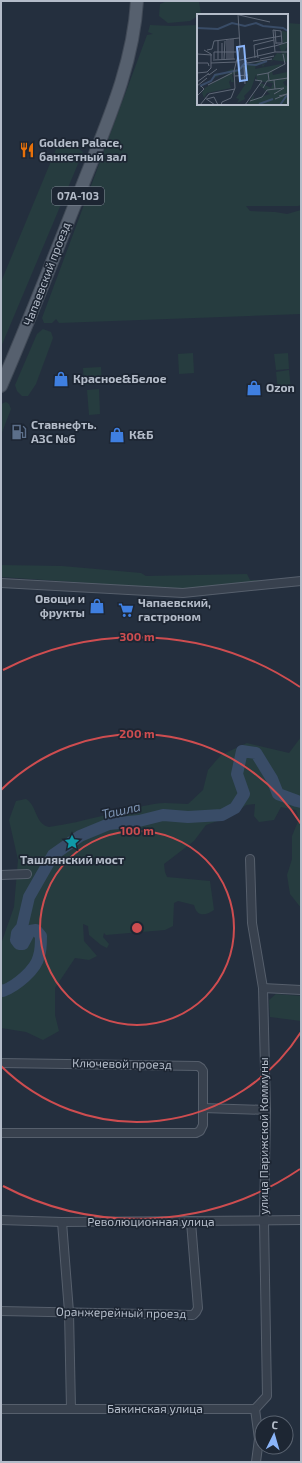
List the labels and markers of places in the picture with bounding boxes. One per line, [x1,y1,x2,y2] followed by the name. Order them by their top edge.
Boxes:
[39,135,127,163] place label: Golden Palace, банкетный зал
[18,141,36,159] restaurant icon: Golden Palace, банкетный зал
[52,370,70,388] shop icon: Красное&Белое
[73,371,167,385] place label: Красное&Белое
[245,379,263,397] shop icon: Ozon
[266,380,295,394] place label: Ozon
[31,417,97,445] place label: Ставнефть. АЗС №6
[10,423,28,441] fuel station icon: Ставнефть. АЗС №6
[108,426,126,444] shop icon: К&Б
[129,427,154,441] place label: К&Б
[35,591,85,619] place label: Овощи и фрукты
[138,595,211,623] place label: Чапаевский, гастроном
[88,597,106,615] shop icon: Овощи и фрукты
[117,601,135,619] supermarket icon: Чапаевский, гастроном
[63,833,81,851] place icon: Ташлянский мост
[20,852,124,866] place label: Ташлянский мост
[130,921,144,935] centre of rings

